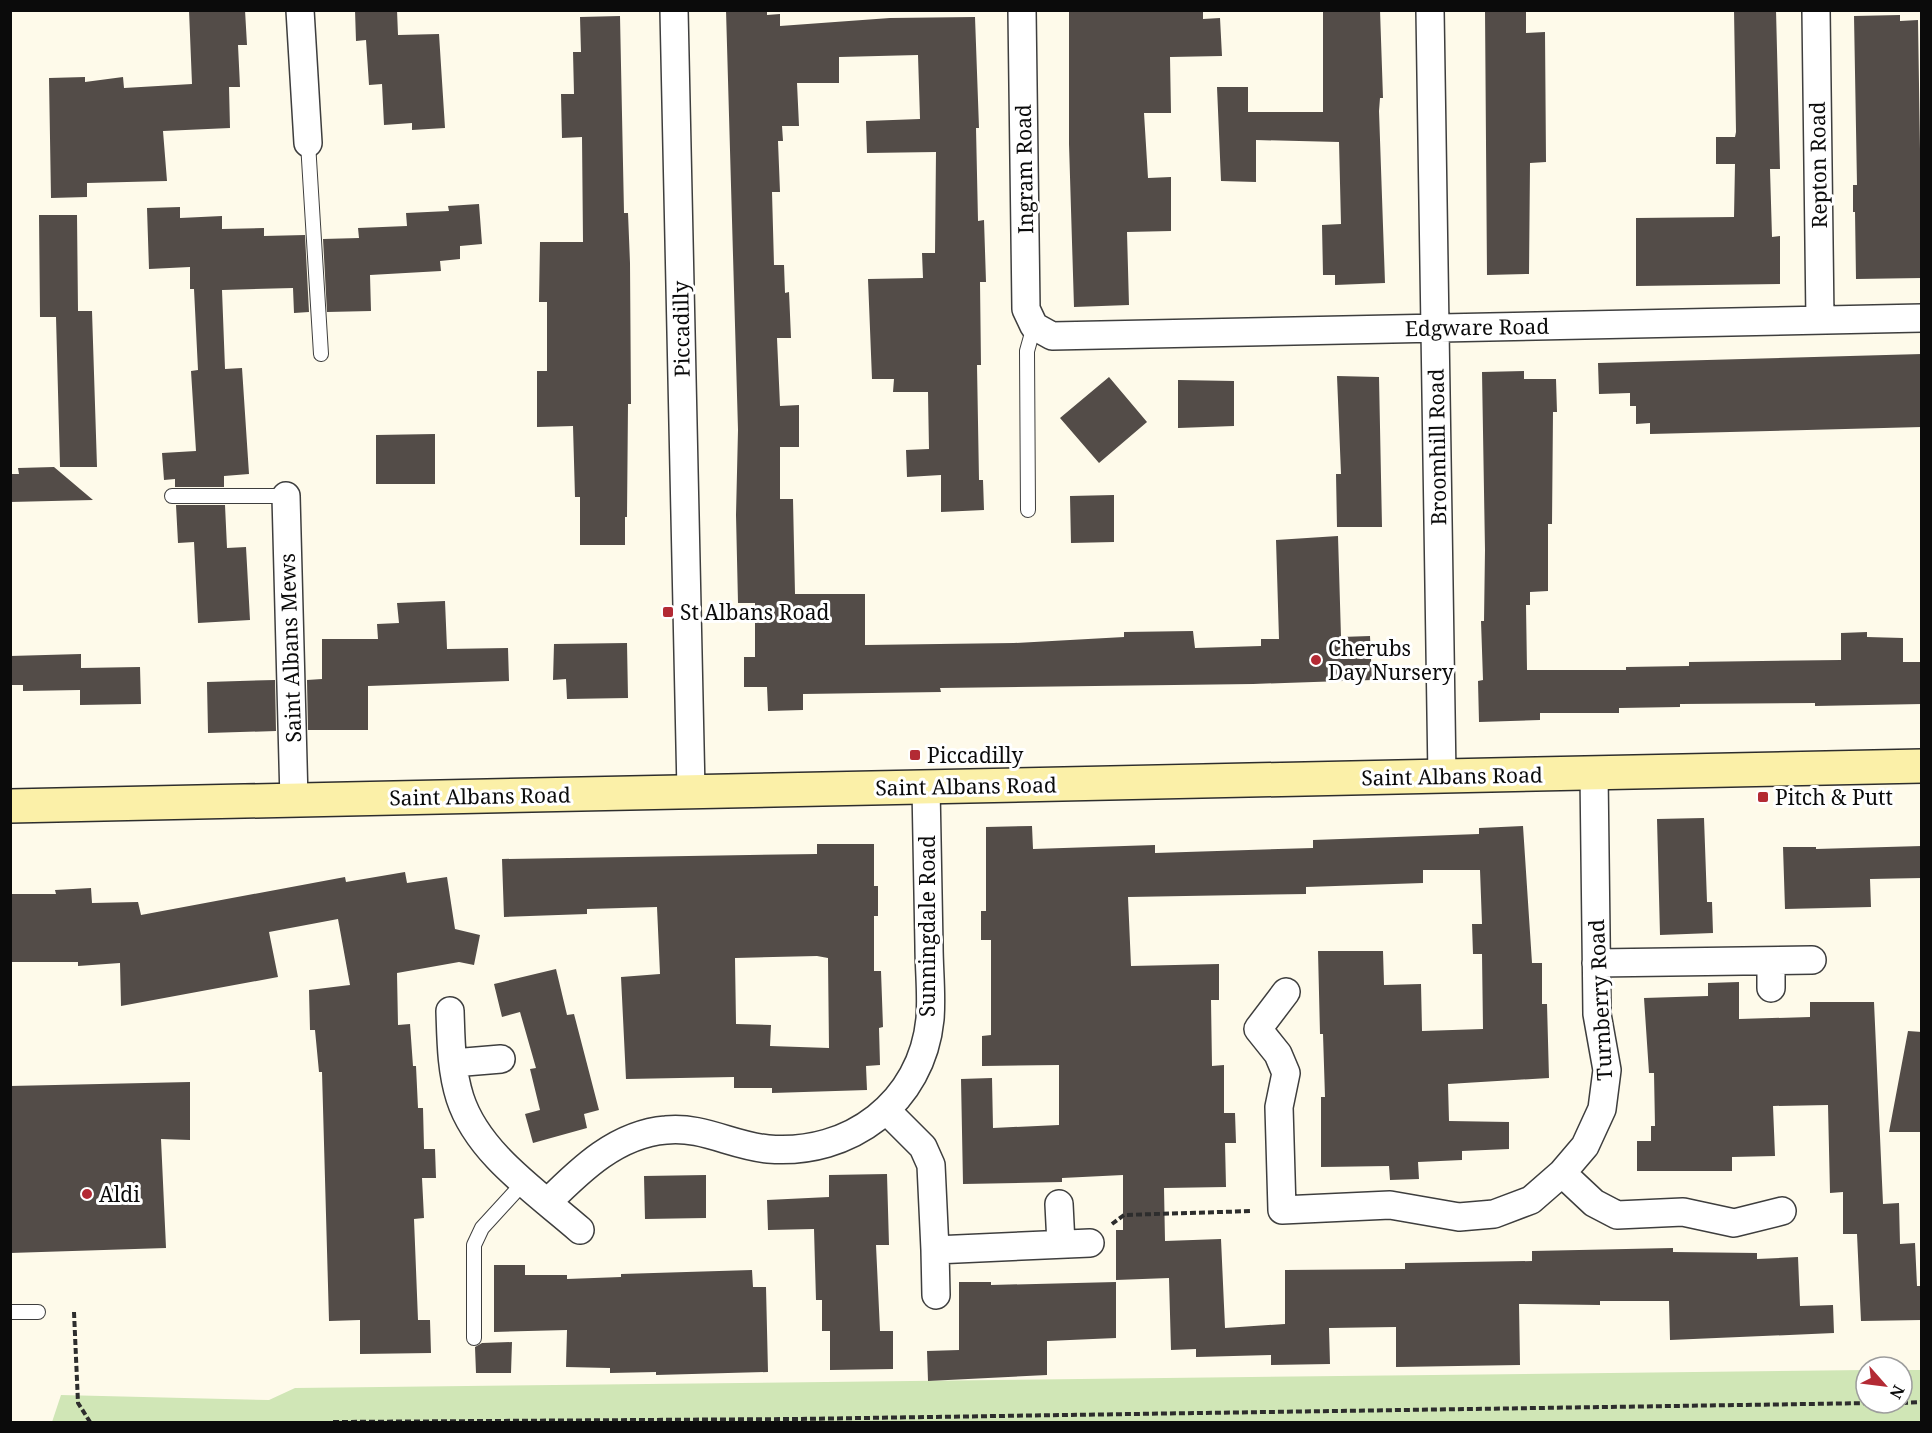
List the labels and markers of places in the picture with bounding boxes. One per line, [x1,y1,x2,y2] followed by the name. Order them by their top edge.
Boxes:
[680,598,829,626] place label: St Albans Road
[661,605,675,619] marker: St Albans Road
[1328,634,1454,686] place label: Cherubs Day Nursery
[1309,653,1323,667] marker: Cherubs Day Nursery
[927,741,1024,769] place label: Piccadilly
[908,748,922,762] marker: Piccadilly
[1775,783,1893,811] place label: Pitch & Putt
[1756,790,1770,804] marker: Pitch & Putt
[99,1180,140,1208] place label: Aldi
[80,1187,94,1201] marker: Aldi

